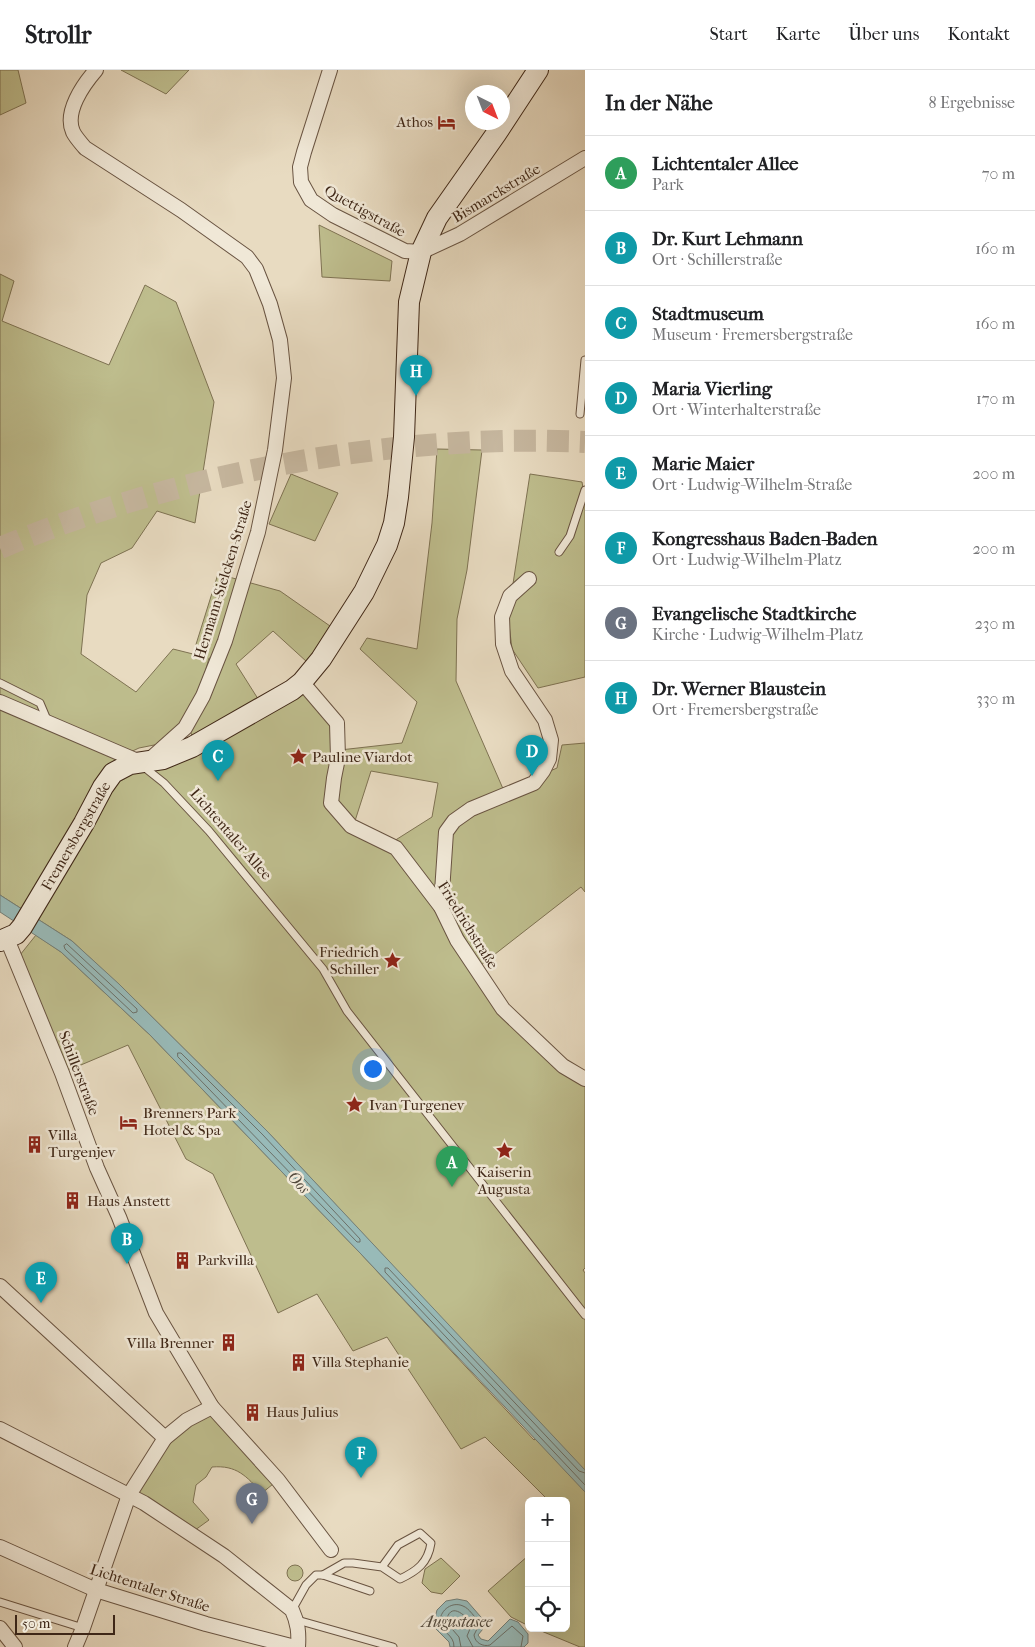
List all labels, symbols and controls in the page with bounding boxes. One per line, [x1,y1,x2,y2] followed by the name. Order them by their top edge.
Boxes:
[25,21,92,49] text: Strollr
[709,24,748,45] text: Start
[776,24,820,45] text: Karte
[848,24,919,45] text: Über uns
[947,24,1010,45] text: Kontakt
[465,85,510,130] north arrow
[605,91,713,115] text: In der Nähe
[929,93,1015,112] text: 8 Ergebnisse
[437,112,457,132] hotel icon: Athos
[396,113,433,131] place label: Athos
[652,153,799,175] text: Lichtentaler Allee
[449,159,544,226] street label: Bismarckstraße
[616,164,626,183] text: A
[982,164,1015,183] text: 70 m
[652,175,684,194] text: Park
[321,181,409,241] street label: Quettigstraße
[652,228,803,250] text: Dr. Kurt Lehmann
[616,239,626,258] text: B
[975,239,1015,258] text: 160 m
[652,250,782,269] text: Ort · Schillerstraße
[652,303,764,325] text: Stadtmuseum
[616,314,626,333] text: C
[975,314,1015,333] text: 160 m
[652,325,853,344] text: Museum · Fremersbergstraße
[400,355,432,396] pin: H
[652,378,772,400] text: Maria Vierling
[615,389,627,408] text: D
[976,389,1015,408] text: 170 m
[652,400,821,419] text: Ort · Winterhalterstraße
[652,453,754,475] text: Marie Maier
[616,464,626,483] text: E
[972,464,1015,483] text: 200 m
[652,475,852,494] text: Ort · Ludwig-Wilhelm-Straße
[190,498,256,662] street label: Hermann-Sielcken-Straße
[652,528,878,550] text: Kongresshaus Baden-Baden
[617,539,625,558] text: F
[972,539,1015,558] text: 200 m
[652,550,842,569] text: Ort · Ludwig-Wilhelm-Platz
[652,603,856,625] text: Evangelische Stadtkirche
[615,614,627,633] text: G
[975,614,1015,633] text: 230 m
[652,625,863,644] text: Kirche · Ludwig-Wilhelm-Platz
[652,678,826,700] text: Dr. Werner Blaustein
[615,689,627,708] text: H
[976,689,1015,708] text: 330 m
[652,700,819,719] text: Ort · Fremersbergstraße
[516,735,548,776] pin: D
[202,740,234,781] pin: C
[288,747,308,767] place icon: Pauline Viardot
[312,748,413,766] place label: Pauline Viardot
[37,778,115,894] street label: Fremersbergstraße
[186,784,276,884] street label: Lichtentaler Allee
[434,878,502,973] street label: Friedrichstraße
[319,943,380,978] place label: Friedrich Schiller
[383,951,403,971] place icon: Friedrich Schiller
[55,1028,104,1118] street label: Schillerstraße
[360,1056,386,1082] your location
[345,1095,365,1115] place icon: Ivan Turgenev
[369,1096,465,1114] place label: Ivan Turgenev
[143,1104,236,1139] place label: Brenners Park Hotel & Spa
[119,1112,139,1132] hotel icon: Brenners Park Hotel & Spa
[47,1126,116,1161] place label: Villa Turgenjev
[24,1134,44,1154] building icon: Villa Turgenjev
[494,1141,514,1161] place icon: Kaiserin Augusta
[436,1146,468,1187] pin: A
[477,1163,532,1198] place label: Kaiserin Augusta
[284,1167,314,1198] water label: Oos
[63,1191,83,1211] building icon: Haus Anstett
[87,1192,171,1210] place label: Haus Anstett
[111,1223,143,1264] pin: B
[173,1250,193,1270] building icon: Parkvilla
[197,1251,255,1269] place label: Parkvilla
[25,1262,57,1303] pin: E
[218,1333,238,1353] building icon: Villa Brenner
[126,1334,215,1352] place label: Villa Brenner
[288,1352,308,1372] building icon: Villa Stephanie
[311,1353,410,1371] place label: Villa Stephanie
[242,1402,262,1422] building icon: Haus Julius
[266,1403,339,1421] place label: Haus Julius
[345,1437,377,1478] pin: F
[236,1483,268,1524] pin: G
[525,1497,570,1632] map controls
[525,1497,570,1542] button: +
[525,1542,570,1587] button: −
[88,1560,213,1616] street label: Lichtentaler Straße
[525,1587,570,1632] button: locate
[15,1612,115,1635] scale bar
[420,1612,493,1631] water label: Augustasee
[22,1615,50,1632] text: 50 m

